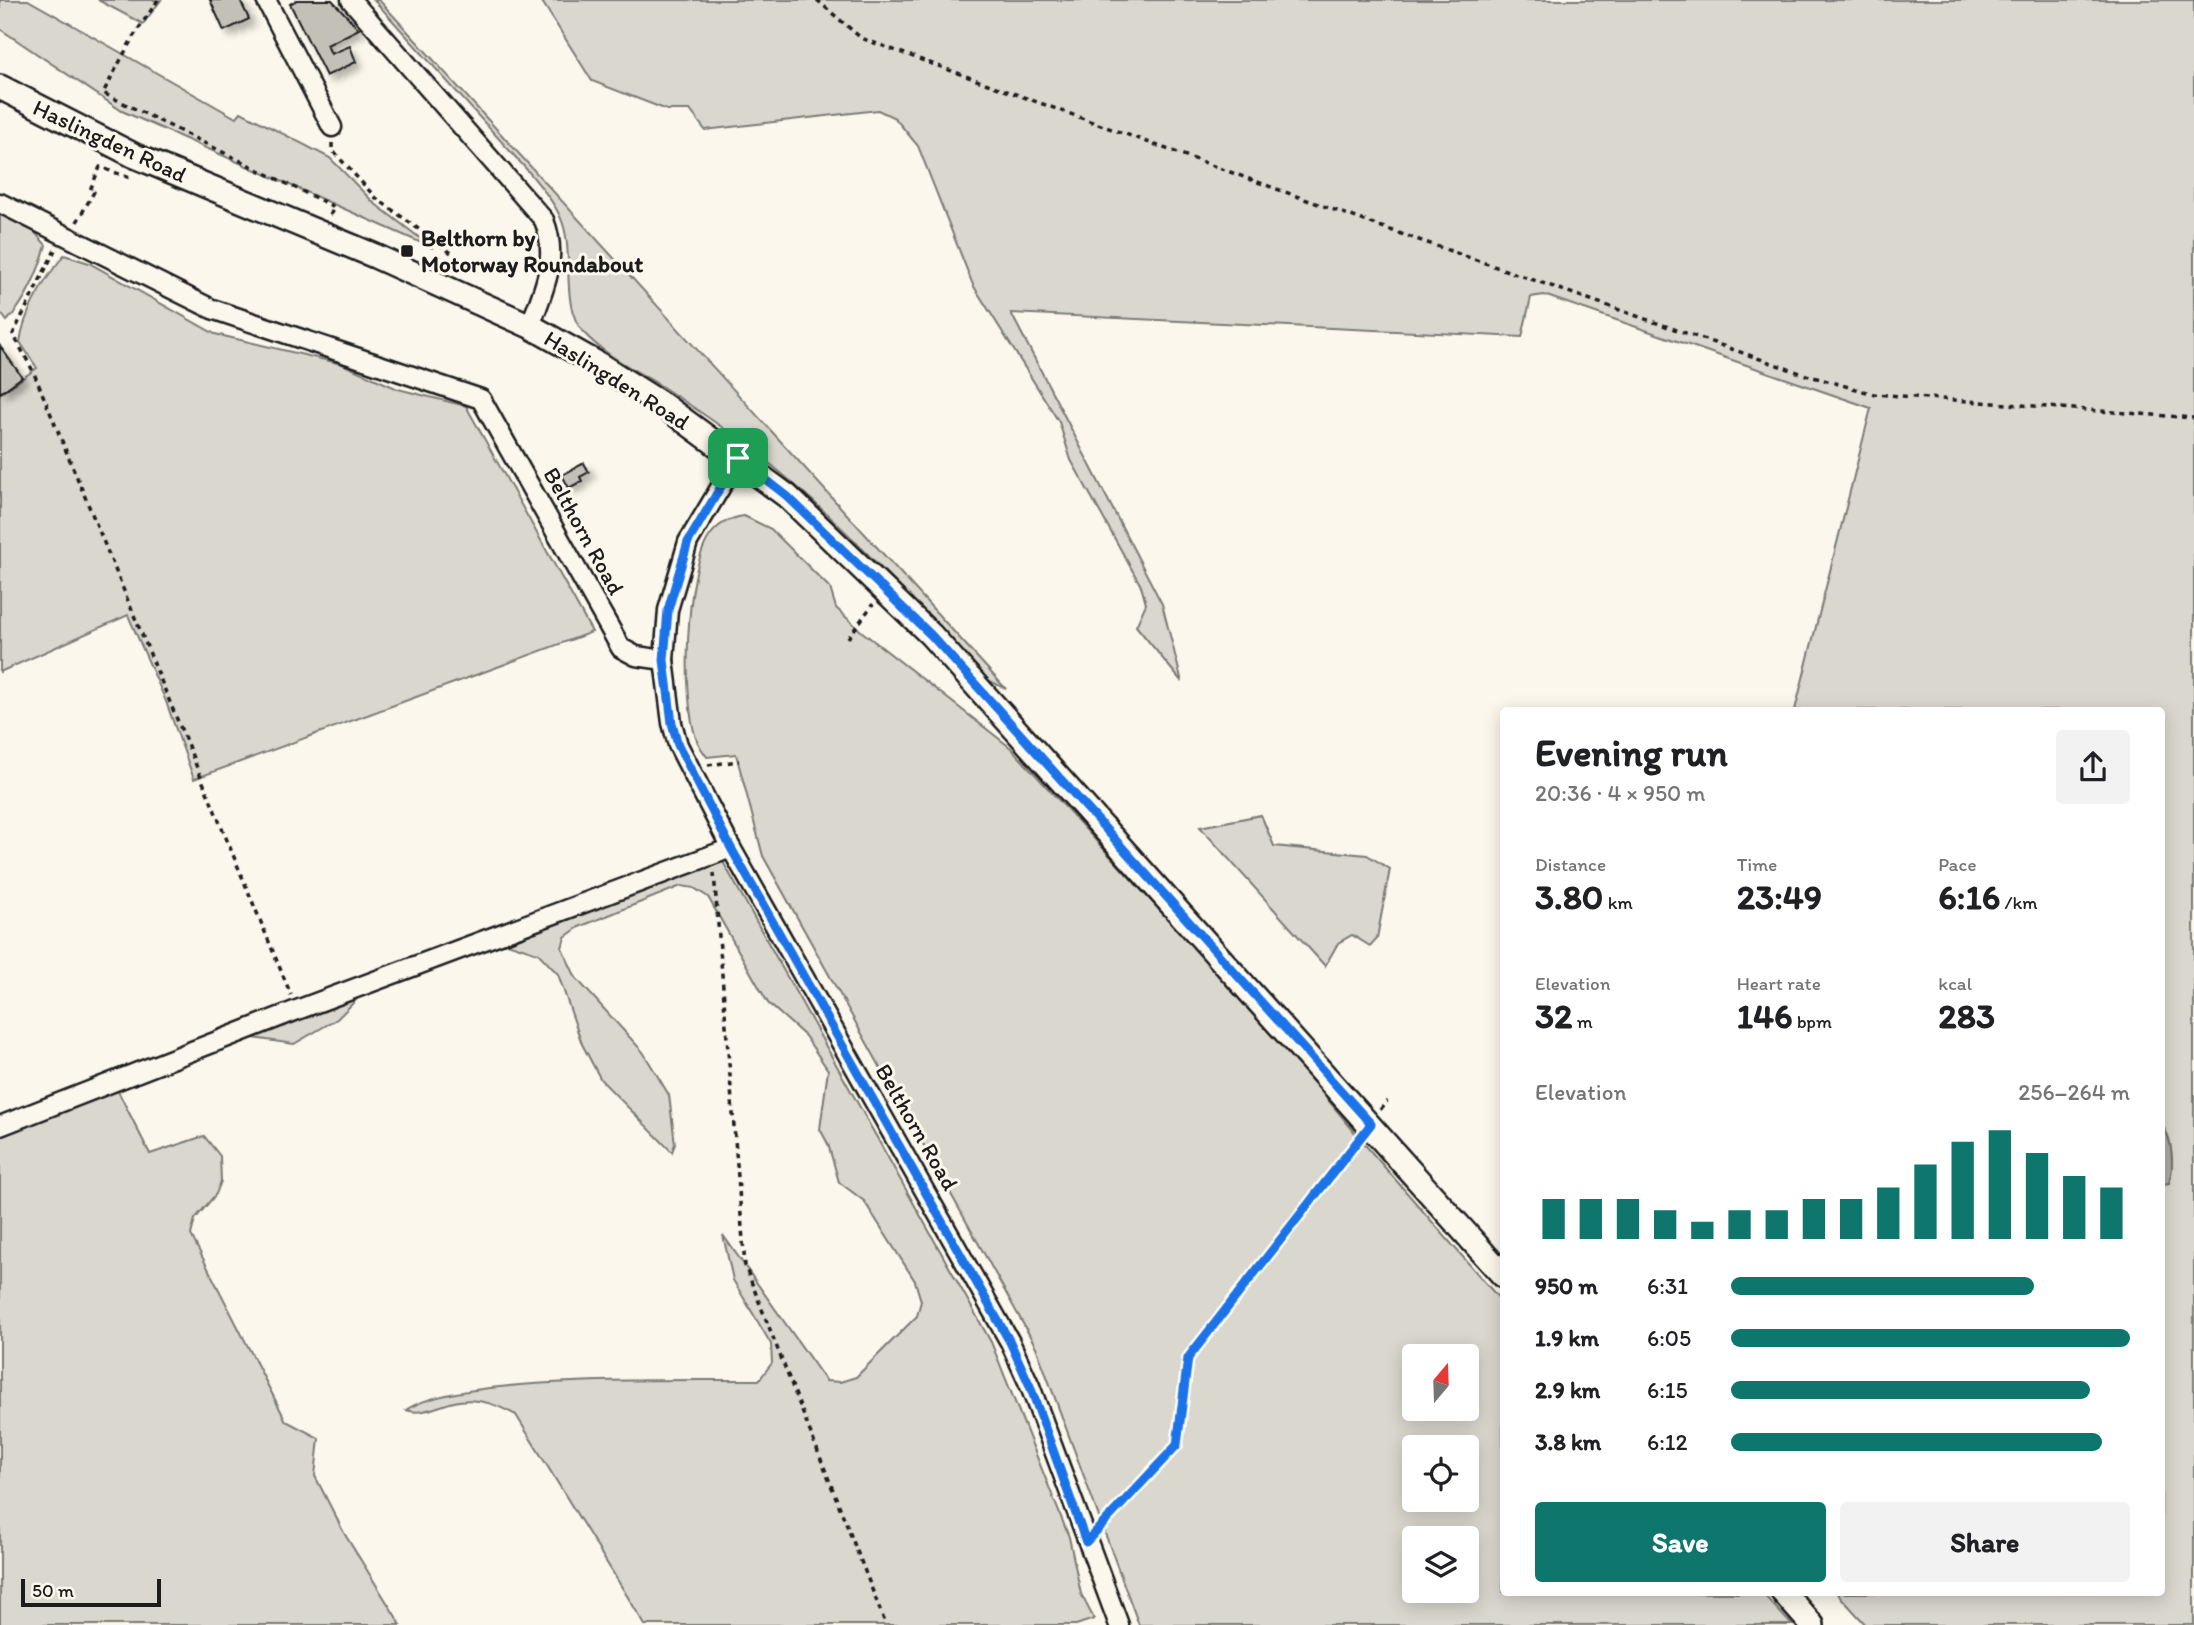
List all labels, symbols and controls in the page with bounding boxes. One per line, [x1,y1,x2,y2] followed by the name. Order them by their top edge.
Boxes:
[29,93,192,189] street label: Haslingden Road
[421,224,643,278] place label: Belthorn by Motorway Roundabout
[399,243,415,259] marker: Belthorn by Motorway Roundabout
[539,324,695,436] street label: Haslingden Road
[708,428,768,488] pin
[719,439,757,477] icon: arrive
[537,462,631,600] street label: Belthorn Road
[1535,730,1728,776] text: Evening run
[2056,730,2130,804] button: share
[1535,779,1706,807] text: 20:36 · 4 × 950 m
[1535,853,1606,876] text: Distance
[1737,853,1777,876] text: Time
[1938,853,1976,876] text: Pace
[1535,876,1603,918] text: 3.80
[1737,876,1822,918] text: 23:49
[1938,876,2000,918] text: 6:16
[1603,891,1633,914] text: km
[2000,891,2038,914] text: /km
[1535,972,1611,995] text: Elevation
[1737,972,1821,995] text: Heart rate
[1938,972,1972,995] text: kcal
[1535,995,1573,1037] text: 32
[1737,995,1792,1037] text: 146
[1938,995,1995,1037] text: 283
[1573,1010,1593,1033] text: m
[1792,1010,1832,1033] text: bpm
[870,1059,965,1196] street label: Belthorn Road
[1535,1078,1626,1106] text: Elevation
[2018,1078,2130,1106] text: 256–264 m
[1535,1272,1598,1300] text: 950 m
[1647,1272,1688,1300] text: 6:31
[1535,1324,1599,1352] text: 1.9 km
[1647,1324,1691,1352] text: 6:05
[1402,1344,1479,1421] north arrow
[1402,1344,1479,1603] map controls
[1535,1376,1600,1404] text: 2.9 km
[1647,1376,1688,1404] text: 6:15
[1535,1428,1601,1456] text: 3.8 km
[1647,1428,1688,1456] text: 6:12
[1402,1435,1479,1512] button: locate
[1535,1502,1826,1582] button: Save
[1840,1502,2130,1582] button: Share
[1402,1526,1479,1603] button: layers
[21,1576,161,1608] scale bar
[32,1579,74,1602] text: 50 m

